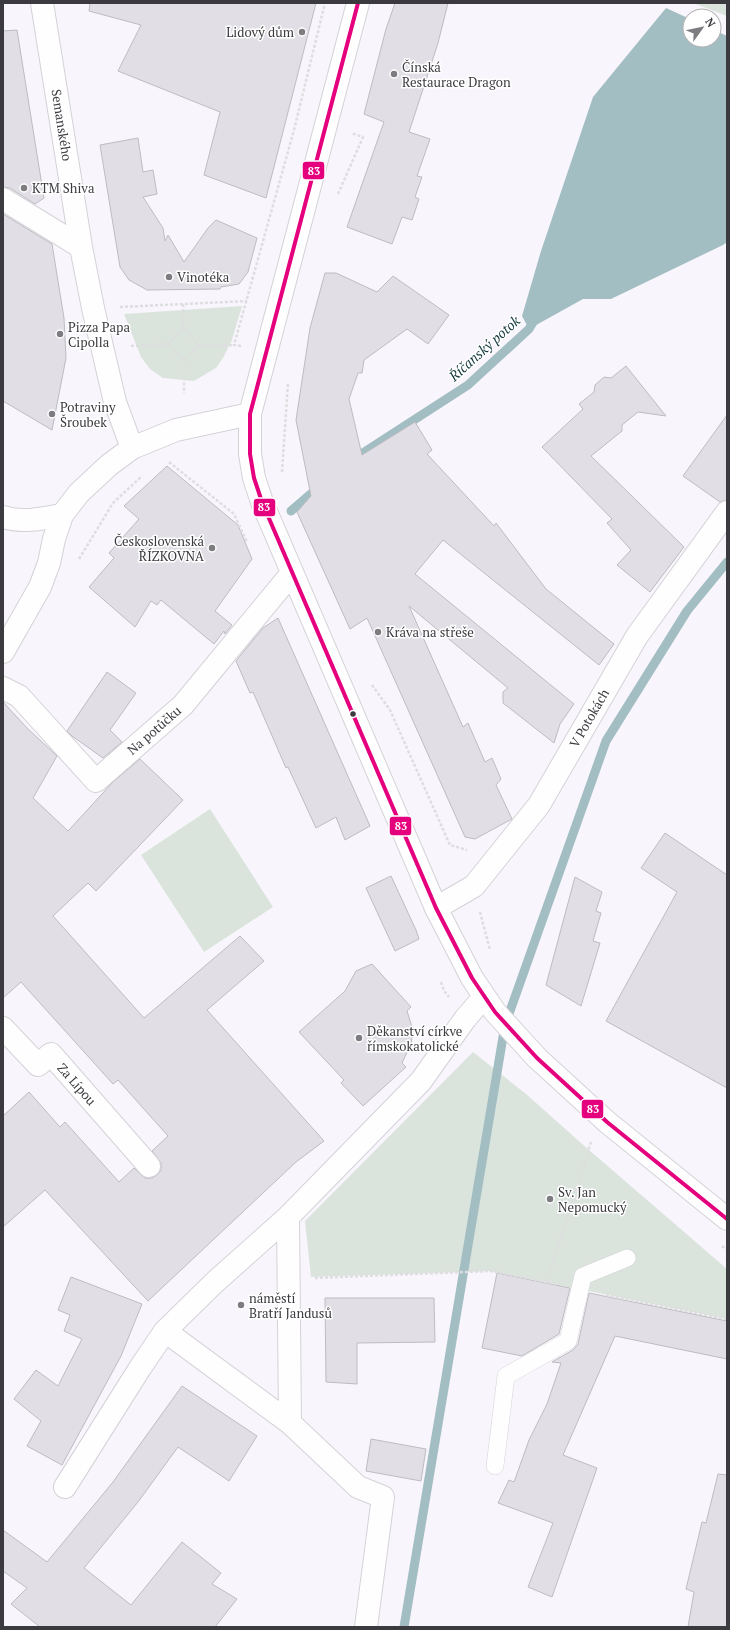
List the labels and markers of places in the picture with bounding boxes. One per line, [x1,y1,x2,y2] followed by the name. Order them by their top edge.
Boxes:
[226,23,294,41] place label: Lidový dům
[297,27,307,37] marker: Lidový dům
[402,58,511,91] place label: Čínská Restaurace Dragon
[389,69,399,79] marker: Čínská Restaurace Dragon
[32,179,95,197] place label: KTM Shiva
[19,183,29,193] marker: KTM Shiva
[177,268,230,286] place label: Vinotéka
[164,272,174,282] marker: Vinotéka
[68,318,130,351] place label: Pizza Papa Cipolla
[55,329,65,339] marker: Pizza Papa Cipolla
[60,398,116,431] place label: Potraviny Šroubek
[47,409,57,419] marker: Potraviny Šroubek
[114,532,204,565] place label: Československá ŘÍZKOVNA
[207,543,217,553] marker: Československá ŘÍZKOVNA
[386,623,474,641] place label: Kráva na střeše
[373,627,383,637] marker: Kráva na střeše
[348,709,358,719] unlabelled marker
[367,1022,462,1055] place label: Děkanství církve římskokatolické
[354,1033,364,1043] marker: Děkanství církve římskokatolické
[558,1183,627,1216] place label: Sv. Jan Nepomucký
[545,1194,555,1204] marker: Sv. Jan Nepomucký
[249,1289,332,1322] place label: náměstí Bratří Jandusů
[236,1300,246,1310] marker: náměstí Bratří Jandusů

